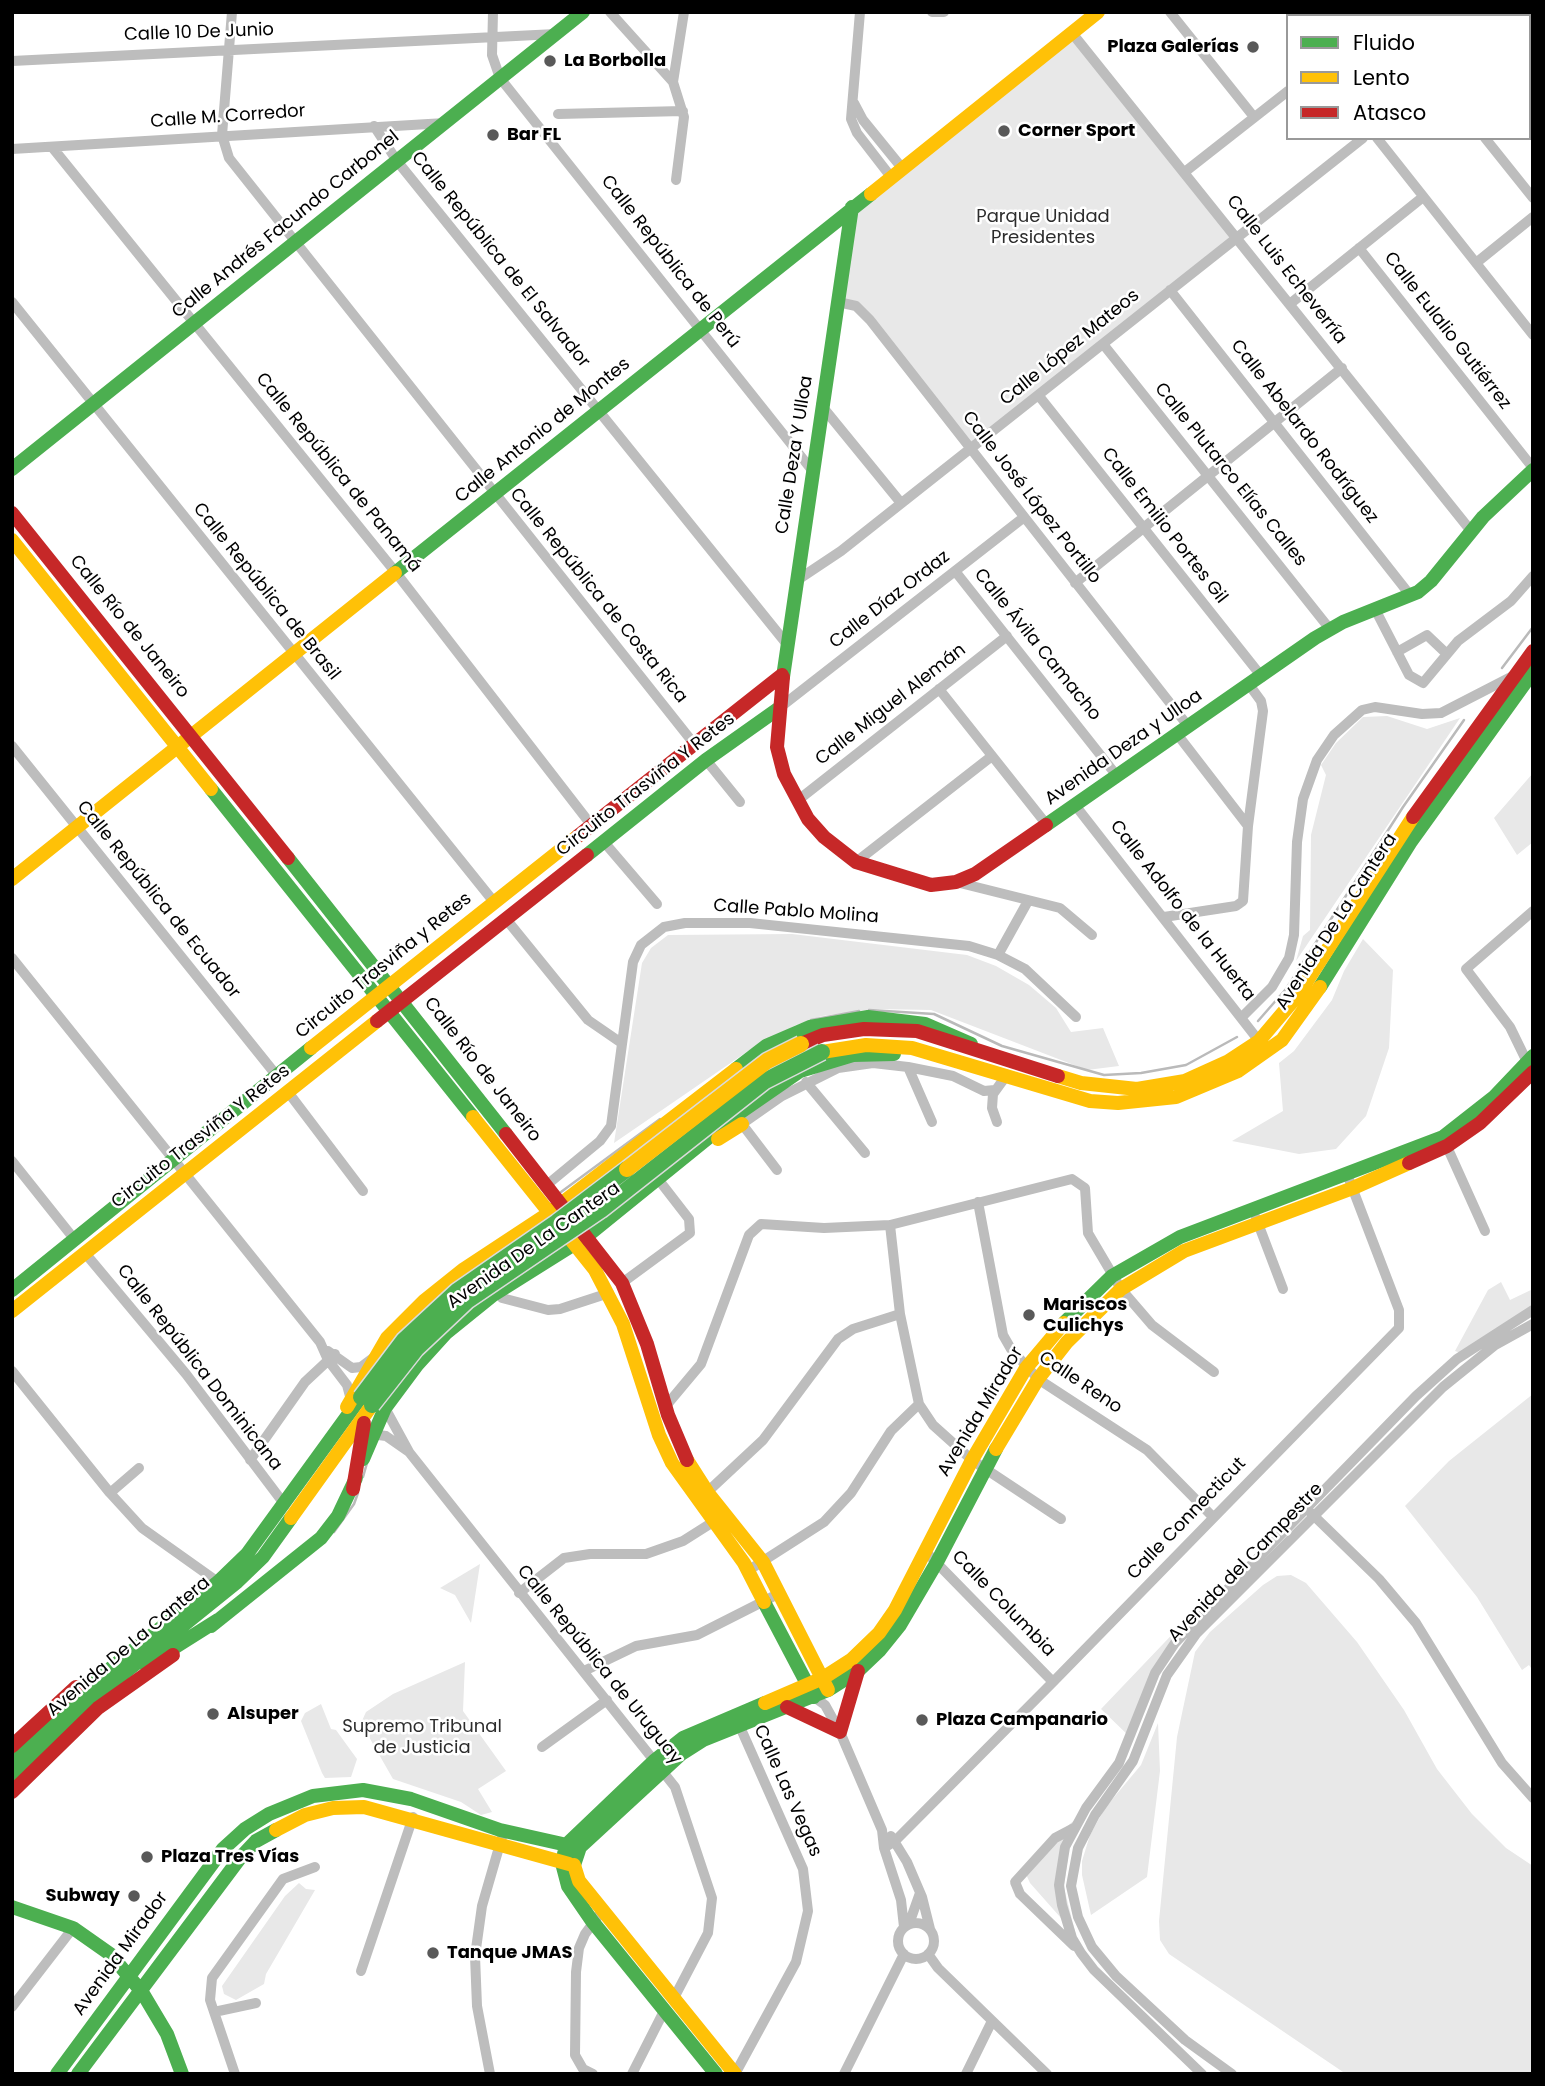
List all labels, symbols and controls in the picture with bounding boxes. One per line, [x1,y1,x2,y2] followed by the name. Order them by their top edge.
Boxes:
[1286,14,1531,140] legend
[124,20,274,46] street label: Calle 10 De Junio
[1353,28,1415,57] text: Fluido
[1107,36,1239,58] place label: Plaza Galerías
[1245,39,1261,55] marker: Plaza Galerías
[564,50,666,72] place label: La Borbolla
[542,53,558,69] marker: La Borbolla
[1353,63,1410,92] text: Lento
[1353,98,1426,127] text: Atasco
[150,101,306,133] street label: Calle M. Corredor
[1018,120,1135,142] place label: Corner Sport
[996,123,1012,139] marker: Corner Sport
[507,124,561,146] place label: Bar FL
[168,127,404,323] street label: Calle Andrés Facundo Carbonel
[485,127,501,143] marker: Bar FL
[406,147,594,373] street label: Calle República de El Salvador
[596,171,744,353] street label: Calle República de Perú
[1221,191,1351,349] street label: Calle Luis Echeverría
[976,206,1110,248] park label: Parque Unidad Presidentes
[1379,248,1515,414] street label: Calle Eulalio Gutiérrez
[996,285,1144,411] street label: Calle López Mateos
[1226,336,1382,528] street label: Calle Abelardo Rodríguez
[451,354,635,508] street label: Calle Antonio de Montes
[251,369,425,577] street label: Calle República de Panamá
[772,374,818,536] street label: Calle Deza Y Ulloa
[1149,379,1311,571] street label: Calle Plutarco Elías Calles
[957,407,1105,589] street label: Calle José López Portillo
[1096,444,1232,608] street label: Calle Emilio Portes Gil
[504,484,692,708] street label: Calle República de Costa Rica
[188,499,344,685] street label: Calle República de Brasil
[826,546,954,654] street label: Calle Díaz Ordaz
[65,551,193,703] street label: Calle Río de Janeiro
[969,564,1105,726] street label: Calle Ávila Camacho
[812,640,970,770] street label: Calle Miguel Alemán
[1041,685,1207,811] street label: Avenida Deza y Ulloa
[553,709,739,861] street label: Circuito Trasviña Y Retes
[72,797,244,1003] street label: Calle República de Ecuador
[1105,816,1259,1006] street label: Calle Adolfo de la Huerta
[1272,830,1402,1014] street label: Avenida De La Cantera
[292,888,476,1044] street label: Circuito Trasviña y Retes
[712,895,880,929] street label: Calle Pablo Molina
[419,993,545,1147] street label: Calle Río de Janeiro
[108,1061,294,1213] street label: Circuito Trasviña Y Retes
[443,1178,625,1314] street label: Avenida De La Cantera
[112,1261,286,1475] street label: Calle República Dominicana
[1043,1294,1127,1336] place label: Mariscos Culichys
[1021,1307,1037,1323] marker: Mariscos Culichys
[934,1343,1028,1481] street label: Avenida Mirador
[1034,1347,1126,1419] street label: Calle Reno
[1123,1453,1251,1585] street label: Calle Connecticut
[1164,1479,1328,1647] street label: Avenida del Campestre
[947,1546,1059,1662] street label: Calle Columbia
[512,1561,686,1769] street label: Calle República de Uruguay
[43,1572,215,1722] street label: Avenida De La Cantera
[227,1703,299,1725] place label: Alsuper
[205,1706,221,1722] marker: Alsuper
[936,1709,1108,1731] place label: Plaza Campanario
[914,1712,930,1728] marker: Plaza Campanario
[342,1716,502,1758] park label: Supremo Tribunal de Justicia
[748,1722,826,1860] street label: Calle Las Vegas
[161,1846,299,1868] place label: Plaza Tres Vías
[139,1849,155,1865] marker: Plaza Tres Vías
[45,1885,120,1907] place label: Subway
[69,1888,173,2020] street label: Avenida Mirador
[126,1888,142,1904] marker: Subway
[447,1942,573,1964] place label: Tanque JMAS
[425,1945,441,1961] marker: Tanque JMAS

